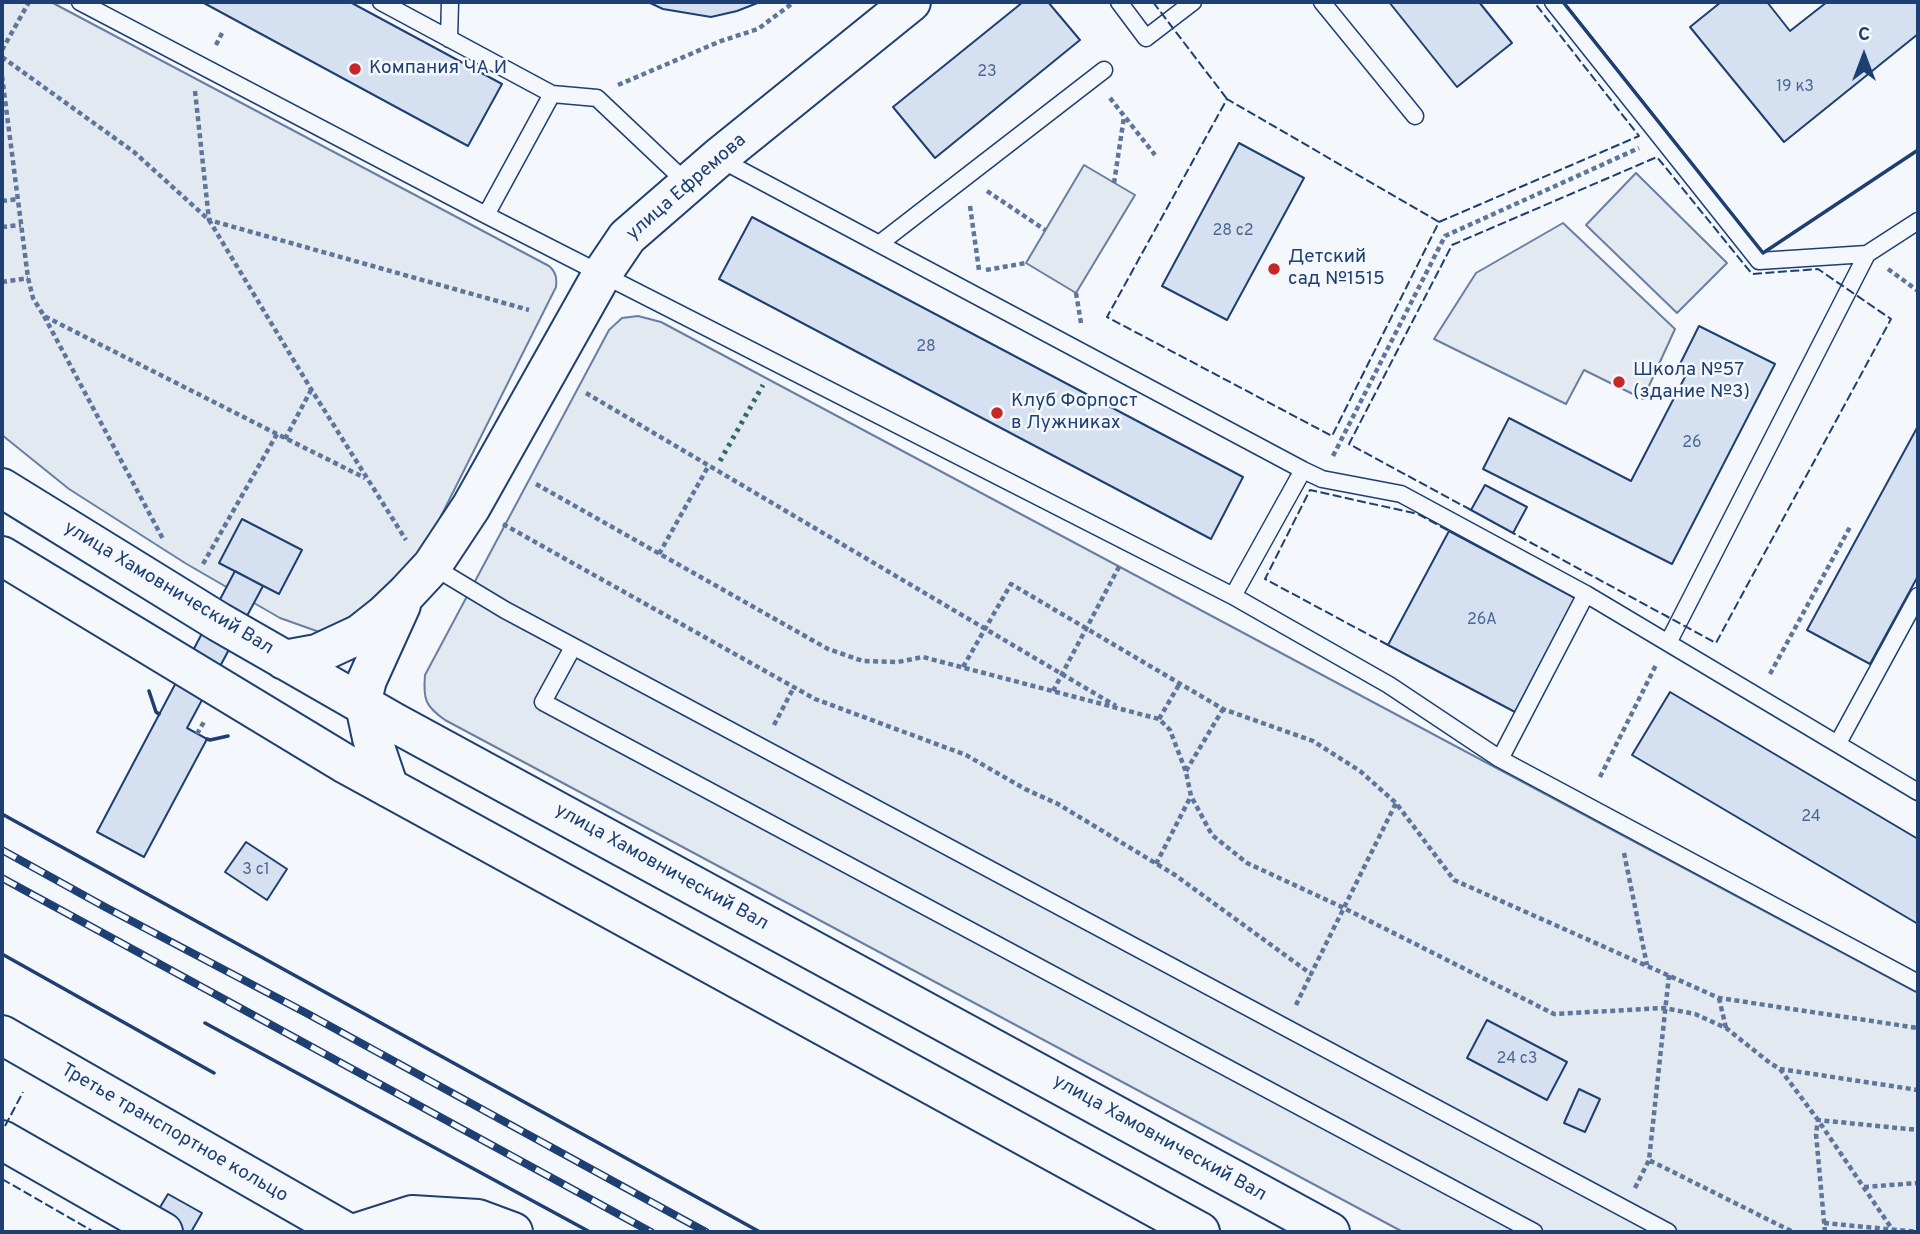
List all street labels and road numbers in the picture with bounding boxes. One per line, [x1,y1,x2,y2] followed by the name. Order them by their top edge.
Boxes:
[622,130,752,246] street label: улица Ефремова
[59,517,277,661] street label: улица Хамовнический Вал
[550,800,772,936] street label: улица Хамовнический Вал
[56,1060,292,1208] street label: Третье транспортное кольцо
[1048,1071,1270,1207] street label: улица Хамовнический Вал

